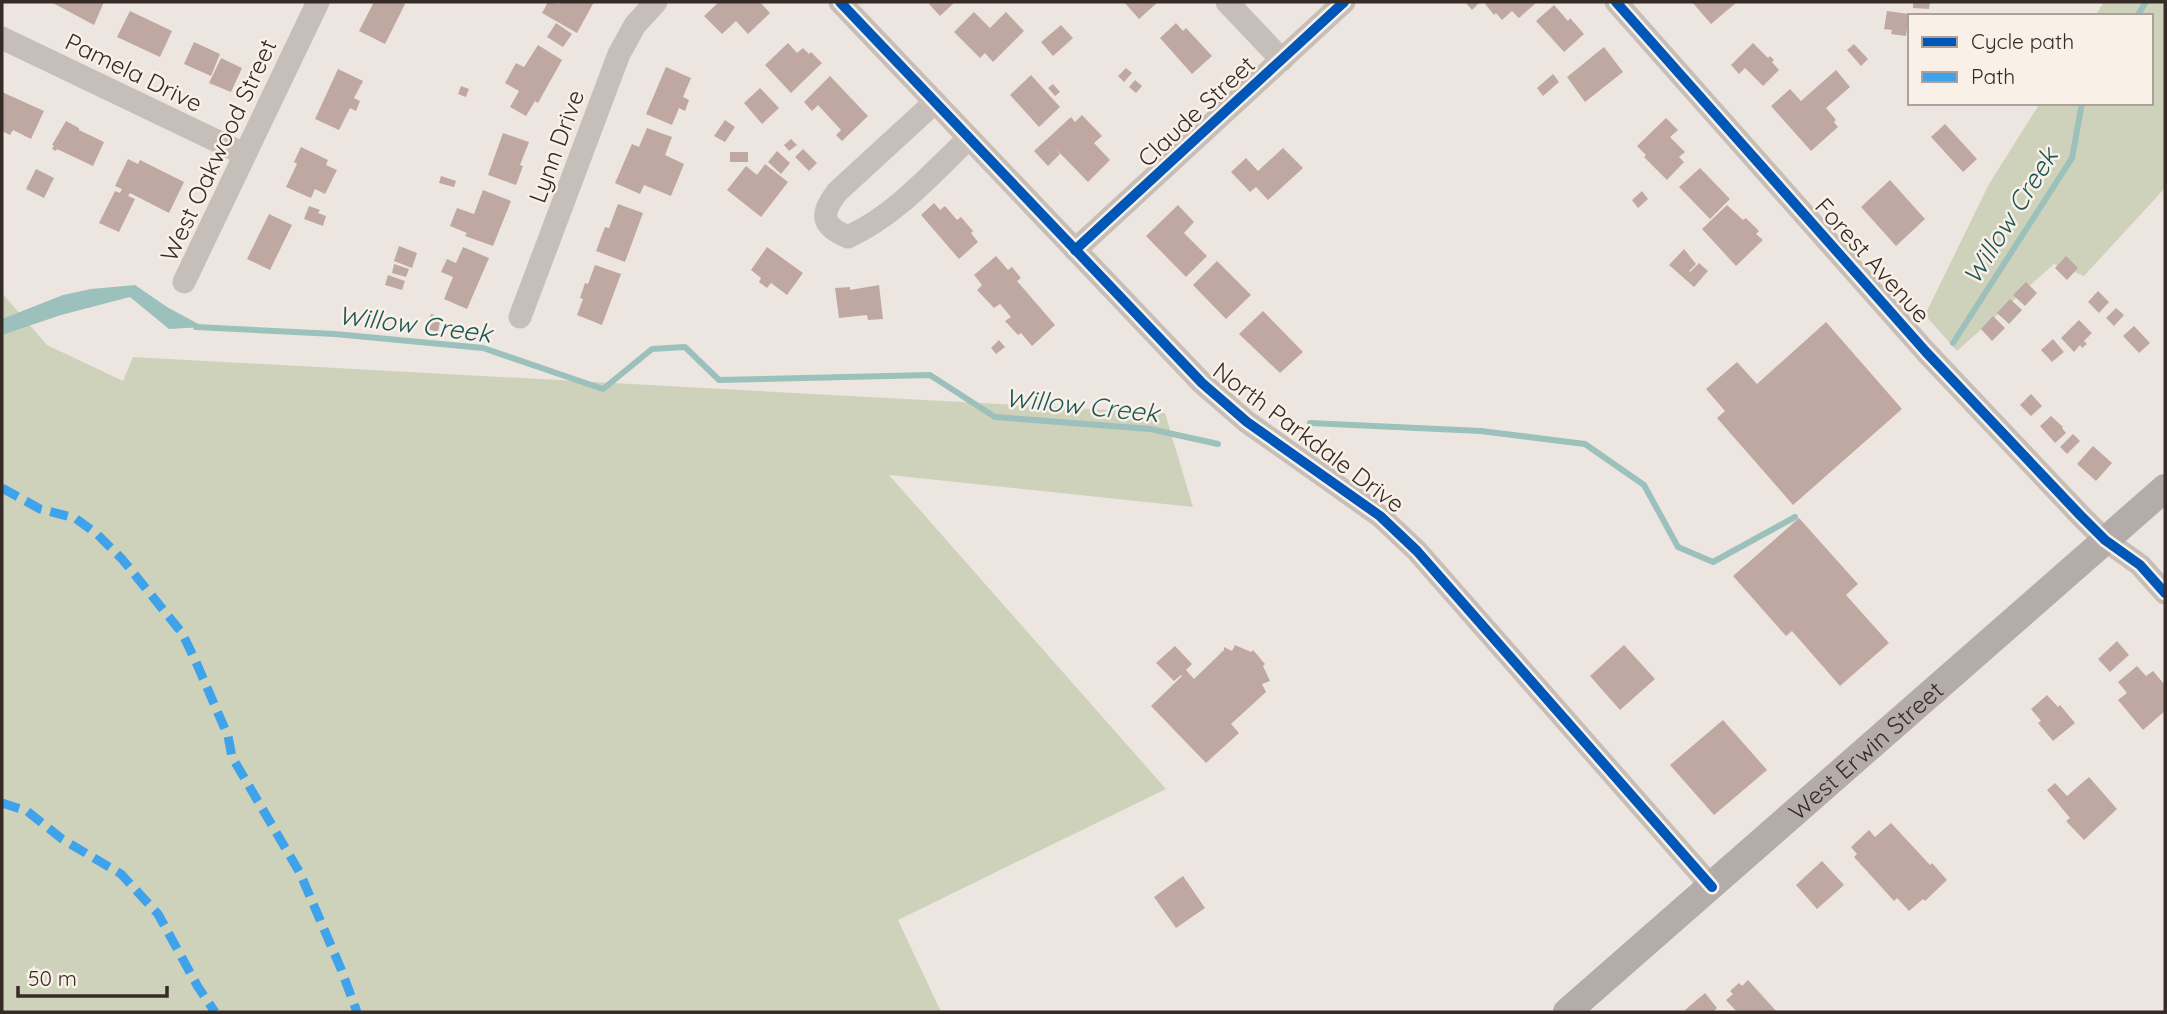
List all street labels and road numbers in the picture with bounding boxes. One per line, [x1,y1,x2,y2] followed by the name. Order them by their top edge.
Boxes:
[61,26,207,118] street label: Pamela Drive
[153,34,283,266] street label: West Oakwood Street
[1131,49,1261,173] street label: Claude Street
[522,85,590,207] street label: Lynn Drive
[1809,191,1937,329] street label: Forest Avenue
[1207,355,1411,519] street label: North Parkdale Drive
[1782,675,1949,826] street label: West Erwin Street

